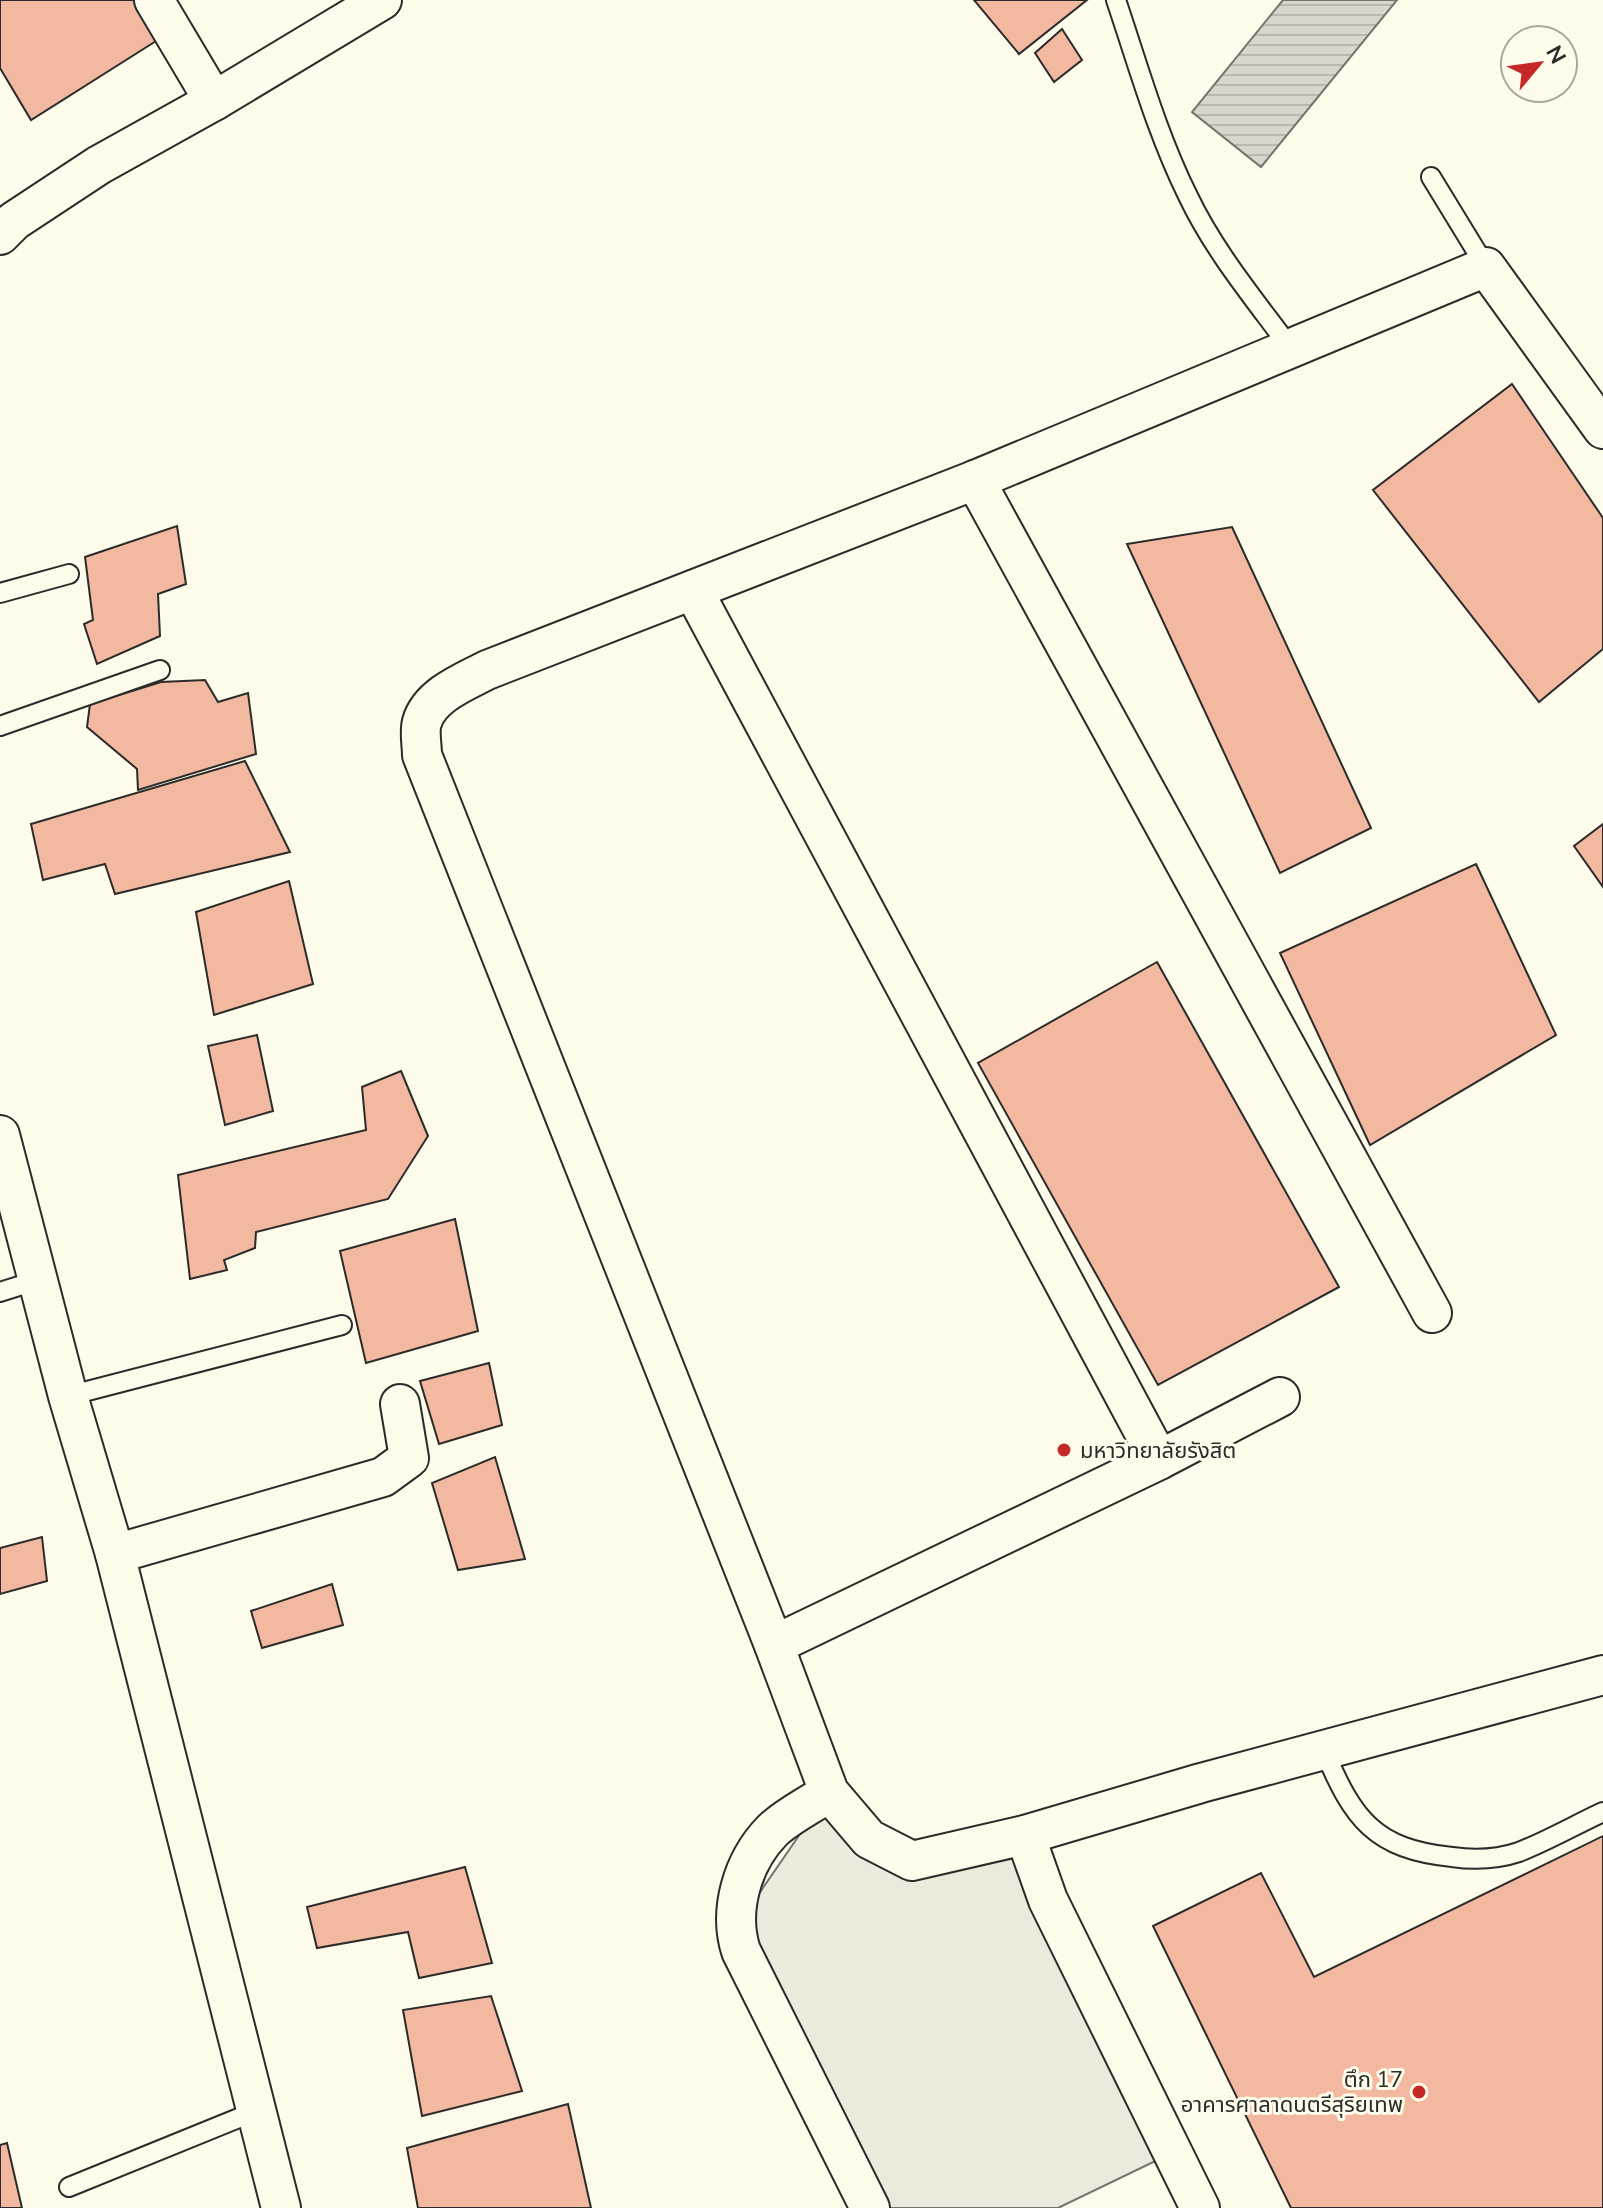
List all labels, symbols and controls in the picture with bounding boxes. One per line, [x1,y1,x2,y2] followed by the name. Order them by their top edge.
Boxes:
[1499,24,1579,104] north arrow
[1539,40,1573,69] text: N
[1080,1436,1236,1466] place label: มหาวิทยาลัยรังสิต
[1055,1441,1073,1459] marker: มหาวิทยาลัยรังสิต
[1181,2065,1403,2120] place label: ตึก 17 อาคารศาลาดนตรีสุริยเทพ
[1410,2083,1428,2101] marker: ตึก 17 อาคารศาลาดนตรีสุริยเทพ

